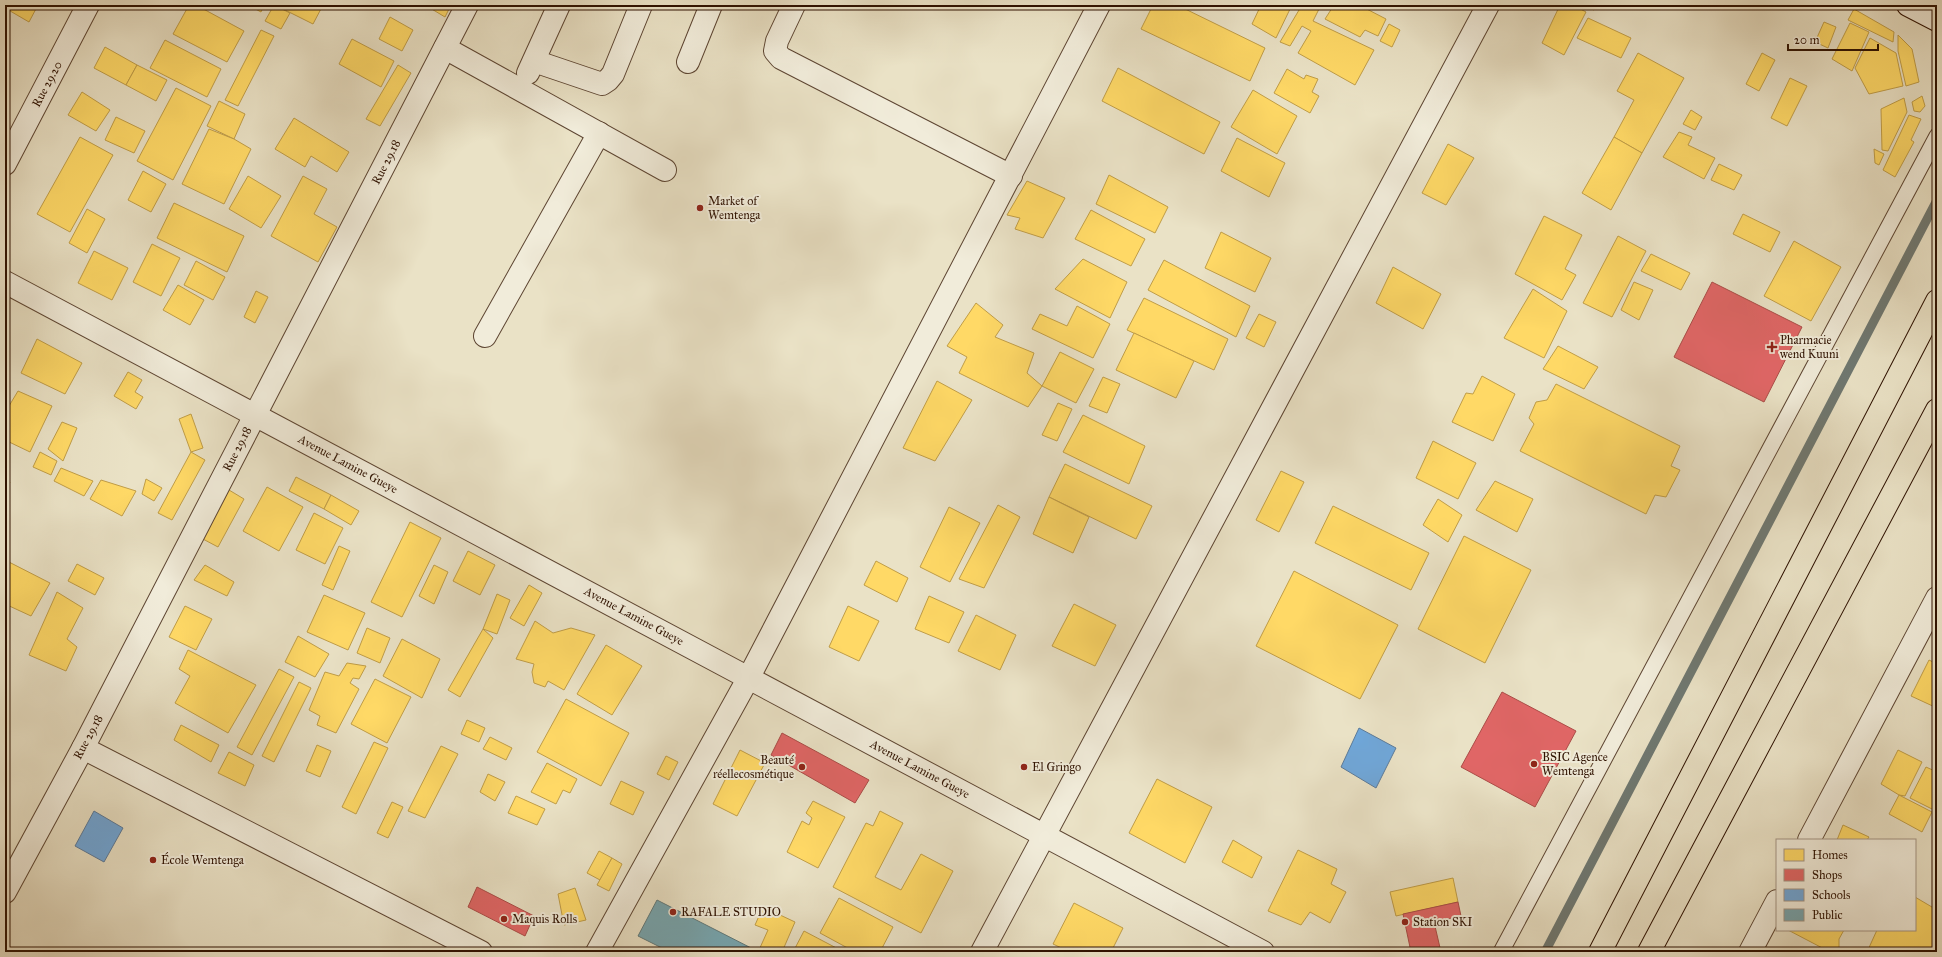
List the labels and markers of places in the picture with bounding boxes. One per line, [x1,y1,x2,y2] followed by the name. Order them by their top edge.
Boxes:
[708,194,761,223] place label: Market of Wemtenga
[695,203,705,213] marker: Market of Wemtenga
[1780,333,1839,361] place label: Pharmacie wend Kuuni
[1767,342,1777,352] marker: Pharmacie wend Kuuni
[1542,750,1608,779] place label: BSIC Agence Wemtenga
[713,753,794,782] place label: Beauté réellecosmétique
[1529,759,1539,769] marker: BSIC Agence Wemtenga
[1032,760,1081,775] place label: El Gringo
[797,762,807,772] marker: Beauté réellecosmétique
[1019,762,1029,772] marker: El Gringo
[161,851,245,868] place label: École Wemtenga
[148,855,158,865] marker: École Wemtenga
[681,905,781,919] place label: RAFALE STUDIO
[668,907,678,917] marker: RAFALE STUDIO
[512,912,577,927] place label: Maquis Rolls
[499,914,509,924] marker: Maquis Rolls
[1413,915,1472,929] place label: Station SKI
[1400,917,1410,927] marker: Station SKI

